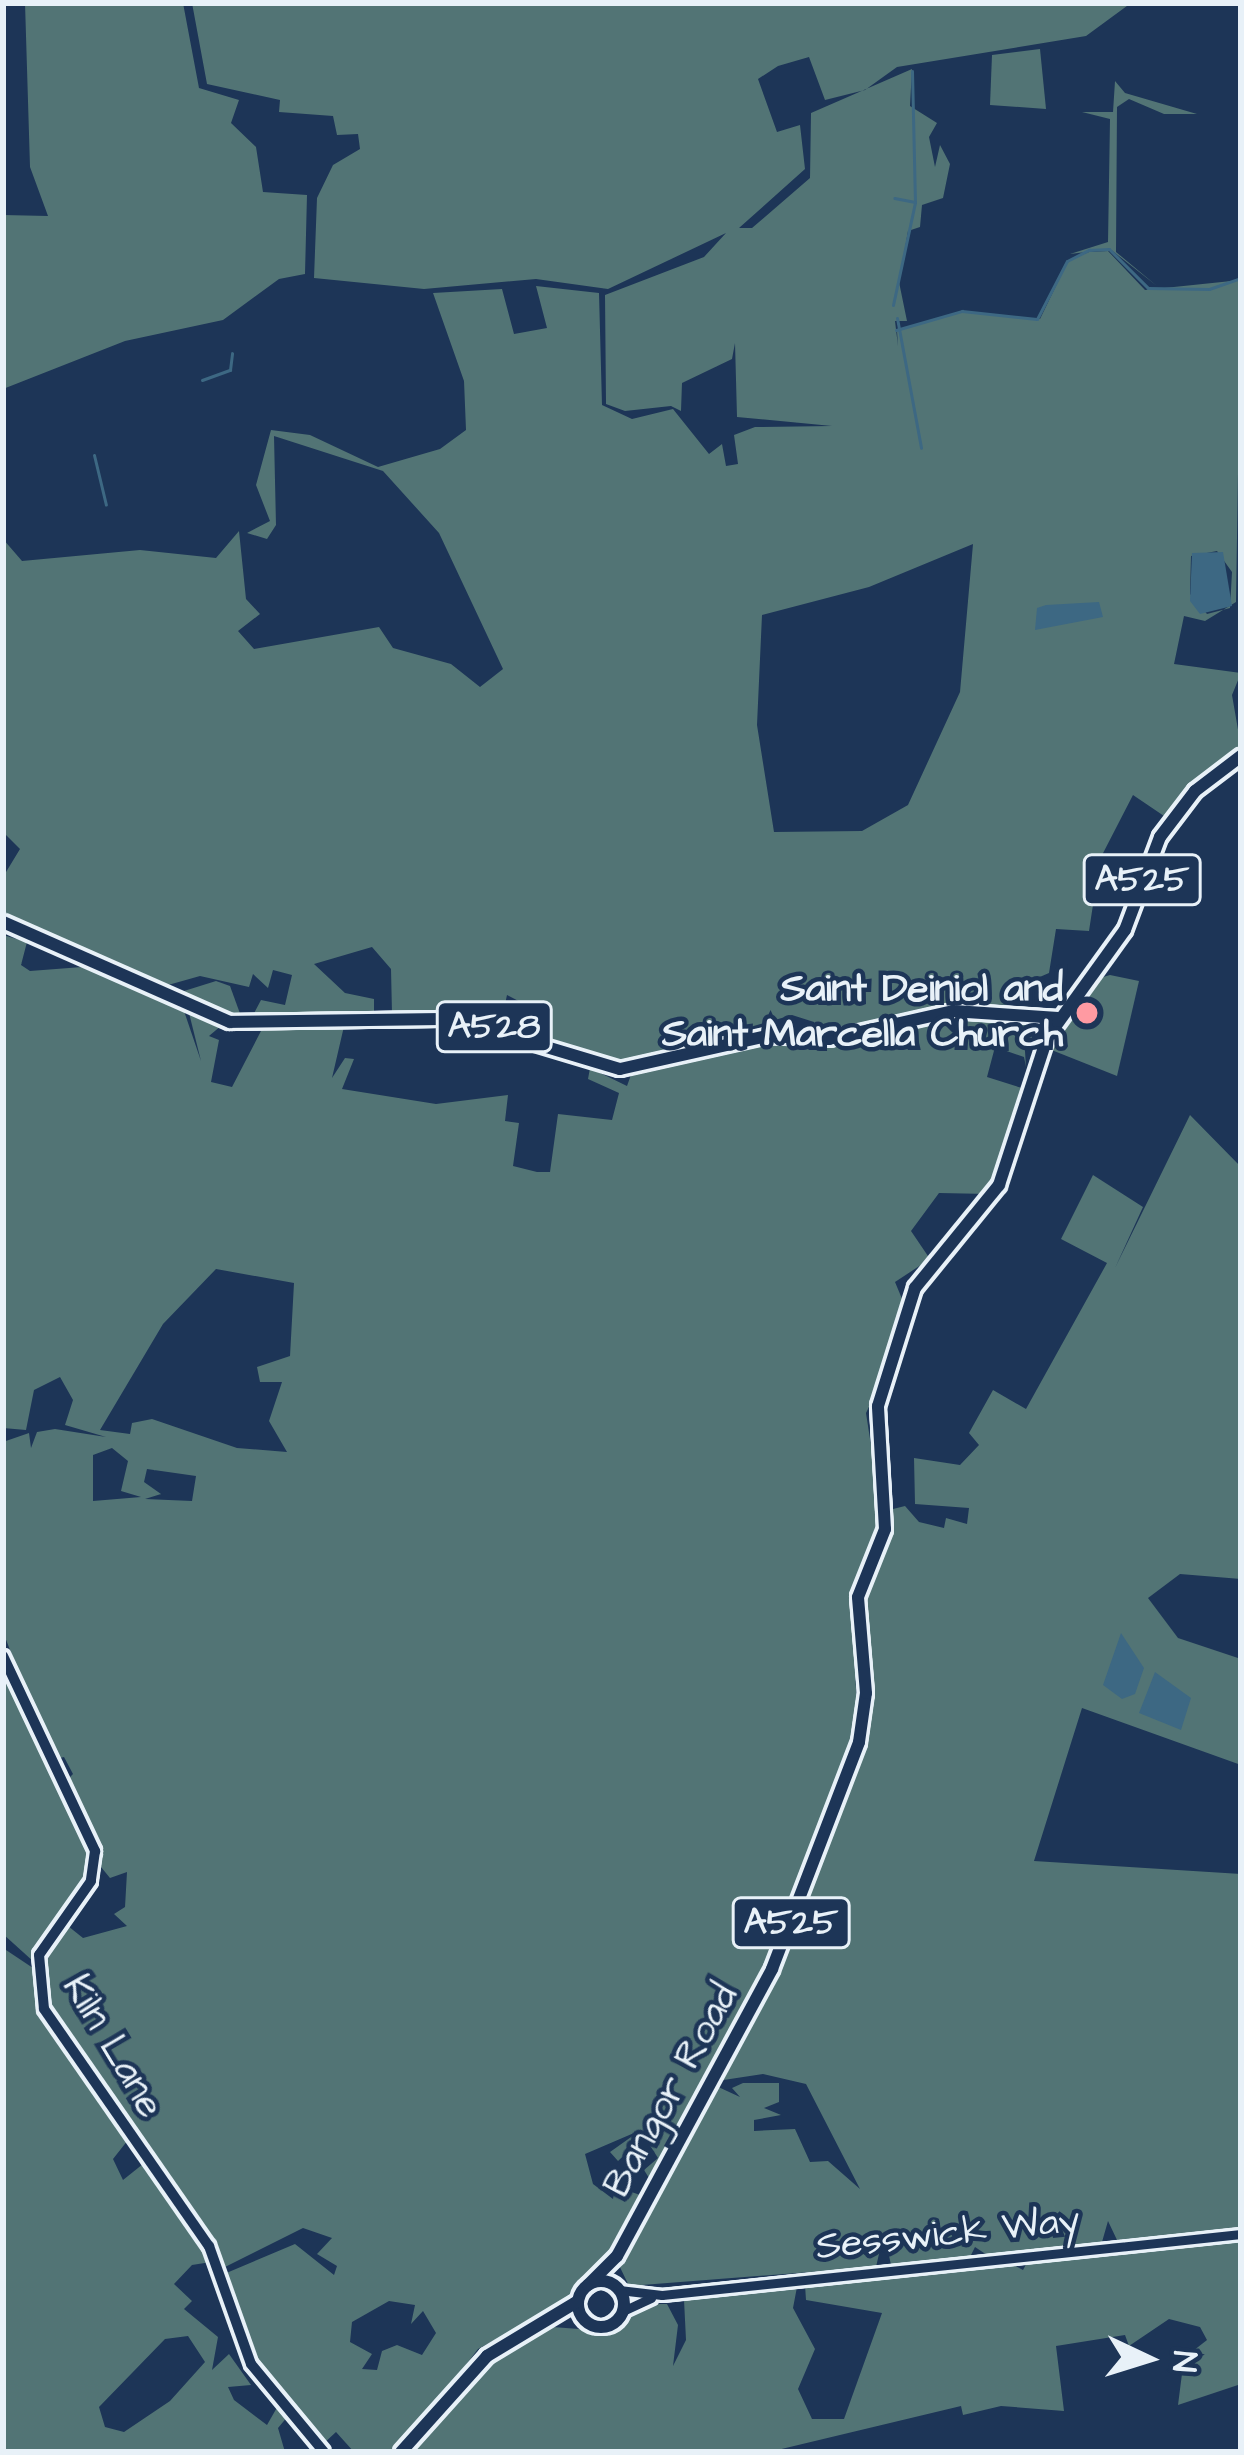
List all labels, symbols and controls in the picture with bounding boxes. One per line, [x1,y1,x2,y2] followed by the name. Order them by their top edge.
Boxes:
[1082,850,1202,910] road number: A525
[662,968,1063,1059] place label: Saint Deiniol and Saint Marcella Church
[434,997,554,1057] road number: A528
[1074,1000,1100,1026] marker: Saint Deiniol and Saint Marcella Church
[731,1893,851,1953] road number: A525
[51,1967,173,2127] street label: Kiln Lane
[594,1977,750,2205] street label: Bangor Road
[814,2197,1082,2271] street label: Sesswick Way
[1088,2299,1208,2419] north arrow
[1160,2350,1208,2373] text: N

